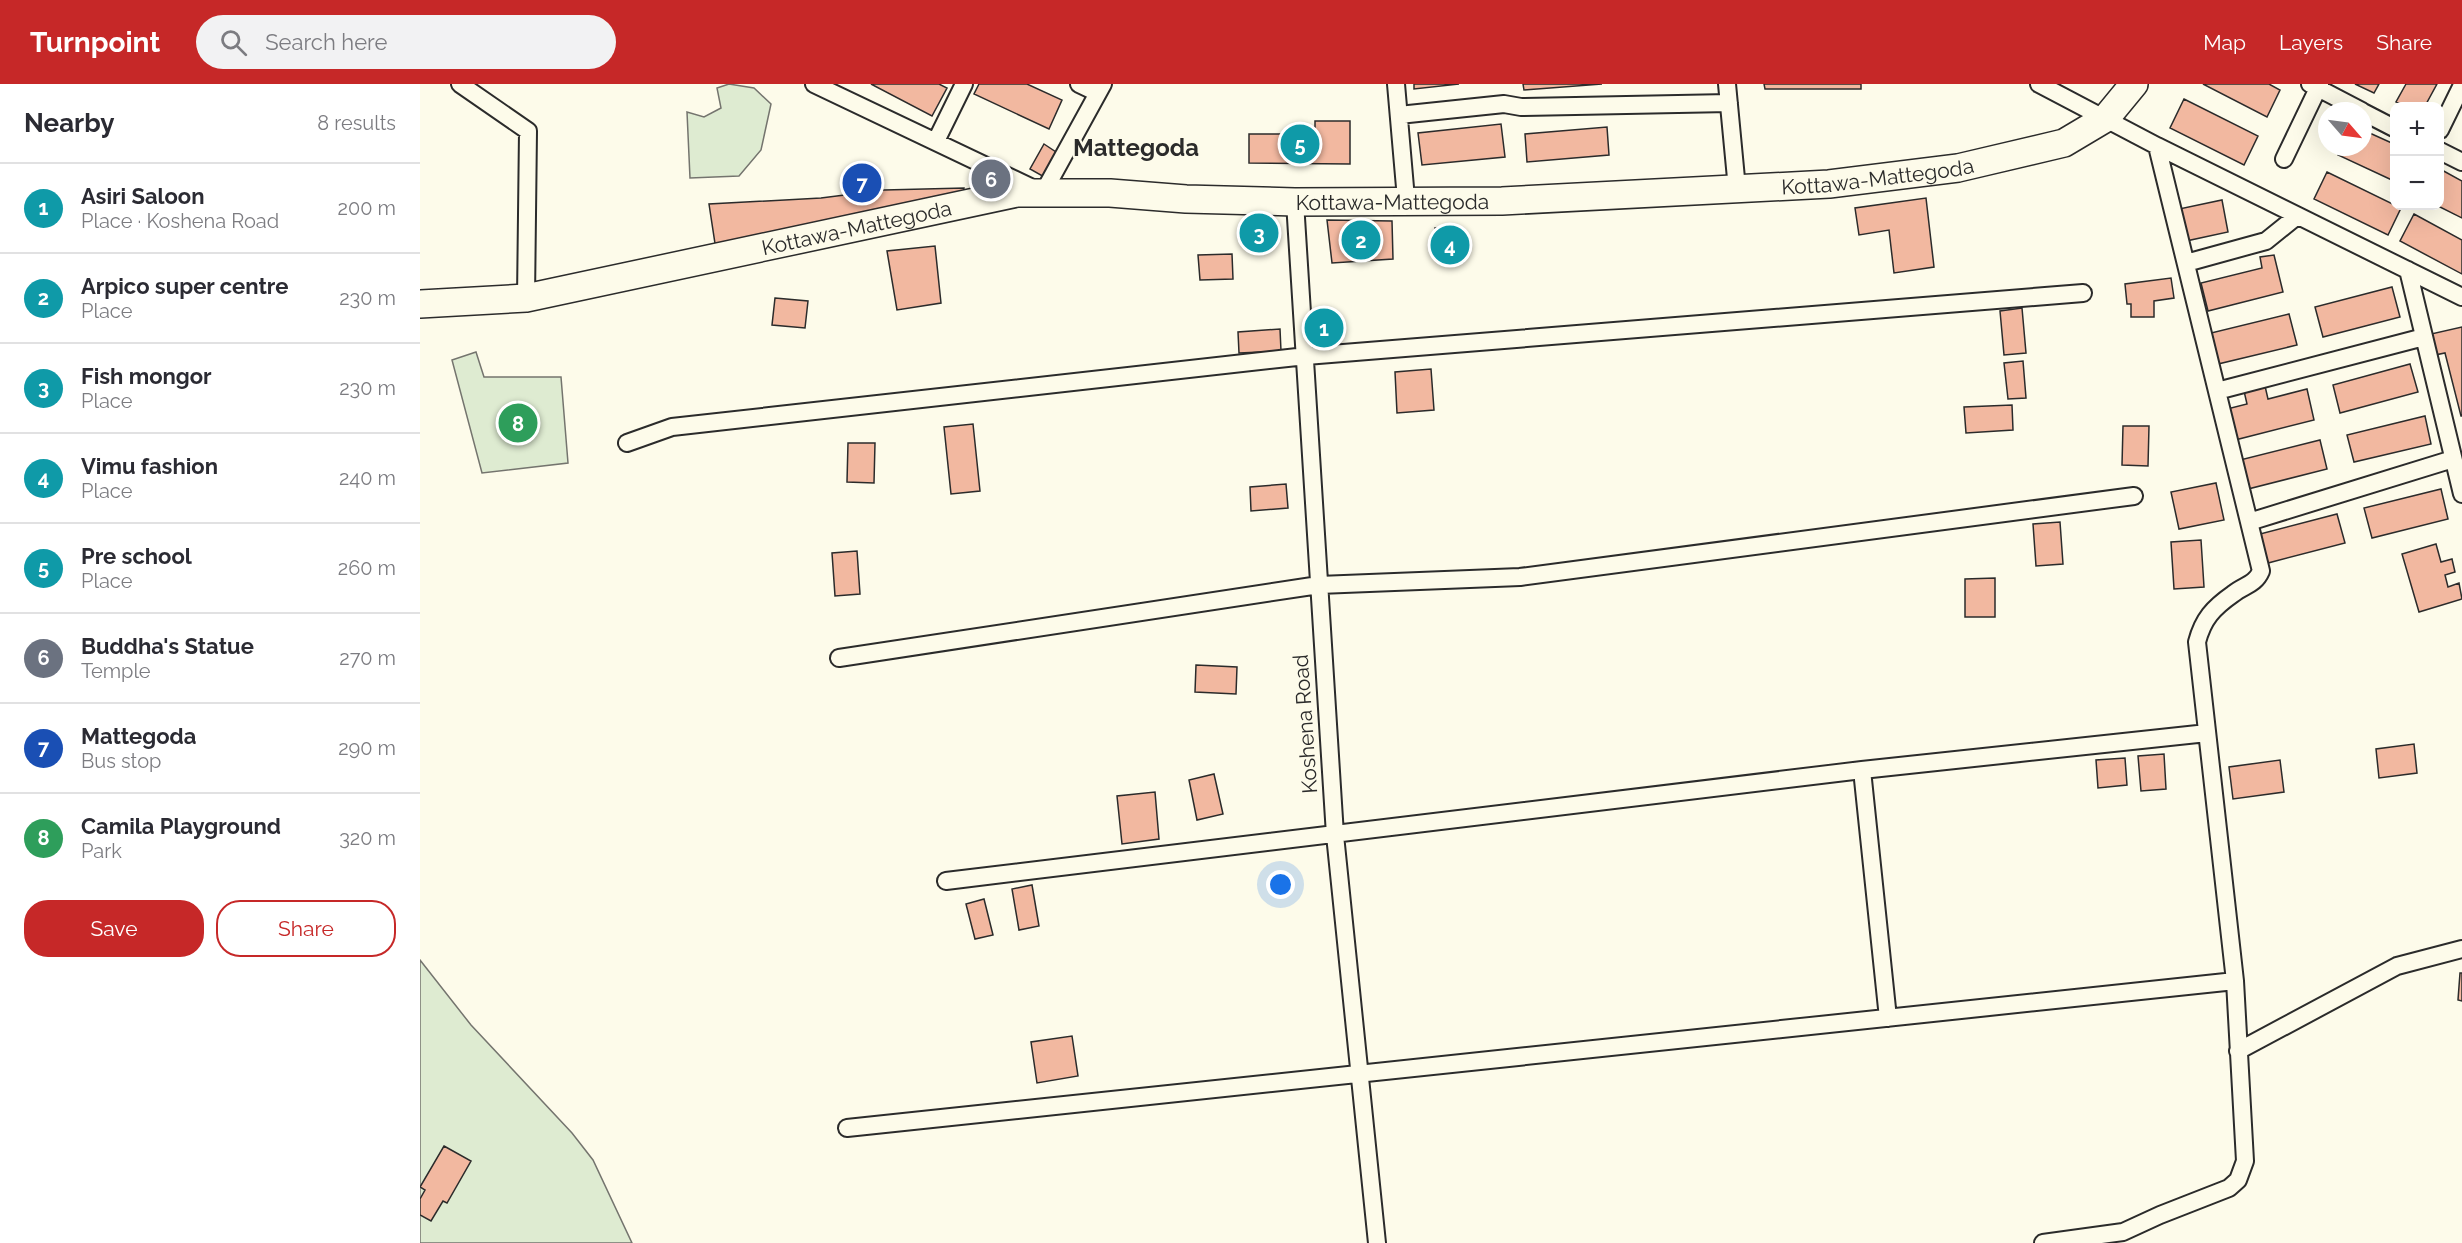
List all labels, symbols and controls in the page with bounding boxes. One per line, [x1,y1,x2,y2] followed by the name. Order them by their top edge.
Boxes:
[196,15,616,69] search box
[30,26,160,59] text: Turnpoint
[217,26,250,59] icon: search
[265,29,387,55] text: Search here
[2203,30,2246,55] text: Map
[2279,30,2343,55] text: Layers
[2376,30,2432,55] text: Share
[2318,102,2372,156] north arrow
[2390,102,2444,210] map controls
[2390,102,2444,156] button: +
[24,108,114,138] text: Nearby
[317,111,396,135] text: 8 results
[1280,122,1320,166] pin: 5
[1073,133,1199,162] district label: Mattegoda
[1781,152,1976,199] street label: Kottawa-Mattegoda
[972,156,1010,202] pin: 6
[2390,156,2444,210] button: −
[842,160,882,206] pin: 7
[81,183,205,209] text: Asiri Saloon
[1296,189,1489,214] street label: Kottawa-Mattegoda
[759,195,954,260] street label: Kottawa-Mattegoda
[39,196,48,220] text: 1
[338,196,396,220] text: 200 m
[81,209,279,233] text: Place · Koshena Road
[1240,210,1278,256] pin: 3
[1342,218,1380,262] pin: 2
[1430,222,1470,268] pin: 4
[81,273,288,299] text: Arpico super centre
[38,286,49,310] text: 2
[339,286,396,310] text: 230 m
[81,299,132,323] text: Place
[1304,306,1344,350] pin: 1
[81,363,212,389] text: Fish mongor
[38,376,49,400] text: 3
[339,376,396,400] text: 230 m
[81,389,132,413] text: Place
[498,400,538,446] pin: 8
[81,453,218,479] text: Vimu fashion
[38,466,49,490] text: 4
[339,466,396,490] text: 240 m
[81,479,132,503] text: Place
[81,543,192,569] text: Pre school
[38,556,49,580] text: 5
[338,556,396,580] text: 260 m
[81,569,132,593] text: Place
[81,633,254,659] text: Buddha's Statue
[37,646,50,670] text: 6
[339,646,396,670] text: 270 m
[1288,654,1322,794] street label: Koshena Road
[81,659,151,683] text: Temple
[81,723,196,749] text: Mattegoda
[38,736,49,760] text: 7
[338,736,396,760] text: 290 m
[81,749,161,773] text: Bus stop
[81,813,281,839] text: Camila Playground
[37,826,50,850] text: 8
[339,826,396,850] text: 320 m
[81,839,122,863] text: Park
[1266,870,1295,899] your location
[24,900,204,957] button: Save
[216,900,396,957] button: Share

